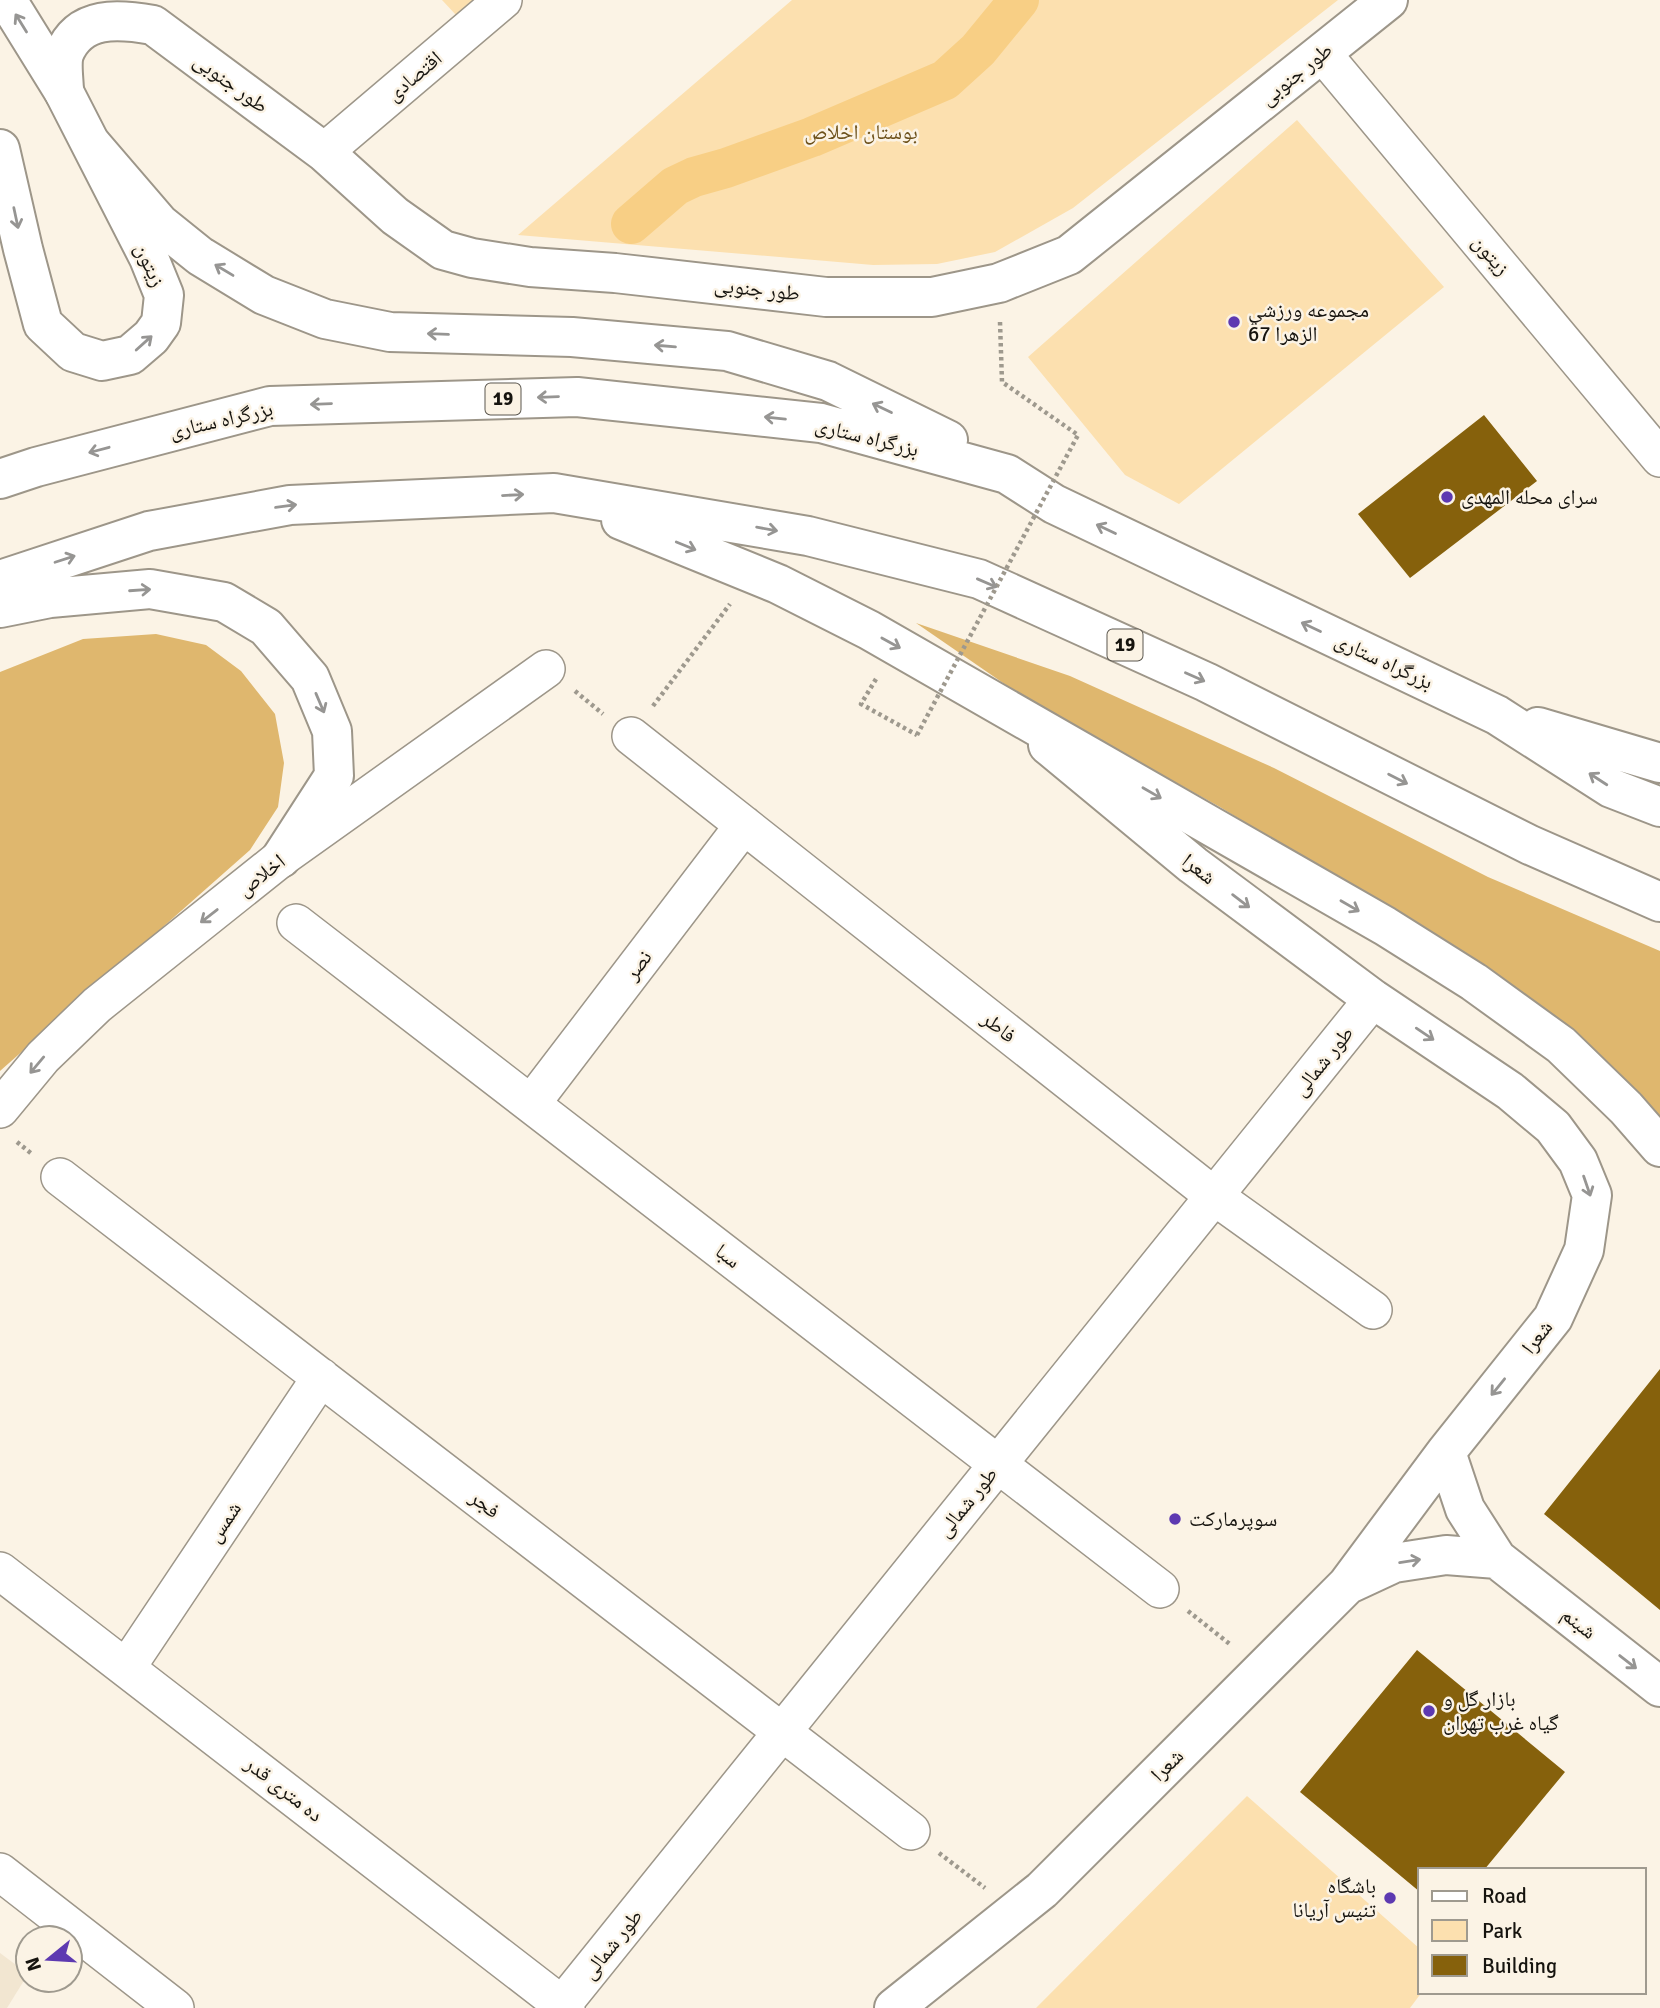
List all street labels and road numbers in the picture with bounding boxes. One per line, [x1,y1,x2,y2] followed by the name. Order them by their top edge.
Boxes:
[1254,37,1338,111] street label: طور جنوبی
[381,45,447,107] street label: اقتصادی
[189,47,273,119] street label: طور جنوبی
[1467,229,1515,281] street label: زیتون
[129,239,171,291] street label: زیتون
[713,272,801,306] street label: طور جنوبی
[486,384,520,414] road number: 19
[167,395,275,445] street label: بزرگراه ستاری
[813,412,921,462] street label: بزرگراه ستاری
[1331,627,1437,695] street label: بزرگراه ستاری
[1108,630,1142,660] road number: 19
[232,848,290,902] street label: اخلاص
[1177,848,1221,890] street label: شعرا
[618,945,658,986] street label: نصر
[976,1005,1021,1048] street label: فاطر
[1287,1021,1359,1101] street label: طور شمالی
[710,1238,746,1274] street label: سبا
[1516,1315,1558,1359] street label: شعرا
[931,1462,1003,1542] street label: طور شمالی
[464,1484,505,1524] street label: فجر
[201,1497,247,1547] street label: شمس
[1556,1601,1602,1645] street label: شبنم
[1145,1743,1189,1787] street label: شعرا
[239,1750,328,1828] street label: ده متری قدر
[576,1904,648,1984] street label: طور شمالی

